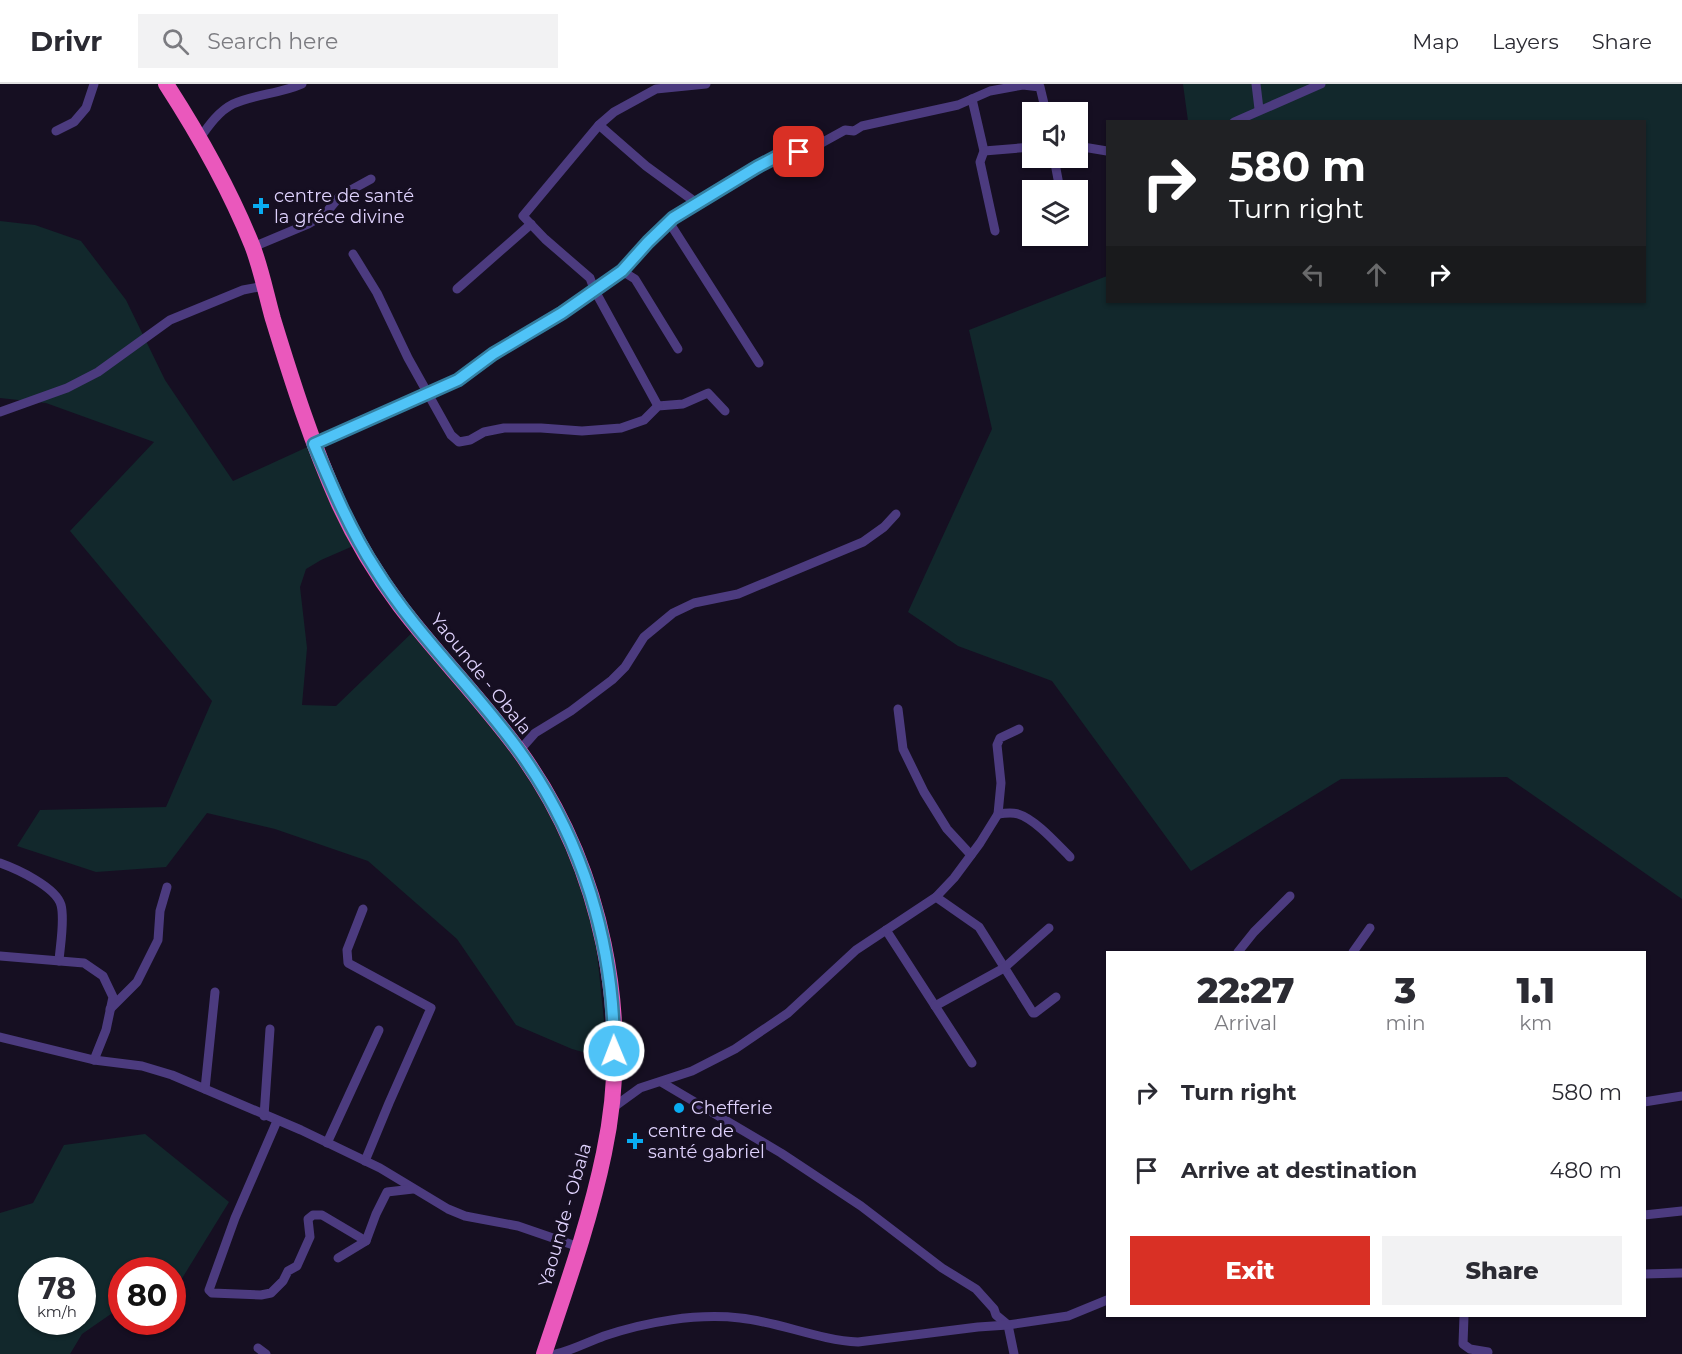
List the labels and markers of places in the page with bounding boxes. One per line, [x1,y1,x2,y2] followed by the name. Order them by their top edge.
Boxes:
[773,126,824,177] pin
[274,185,414,228] place label: centre de santé la gréce divine
[252,197,270,215] marker: centre de santé la gréce divine
[691,1097,773,1119] place label: Chefferie
[672,1101,686,1115] marker: Chefferie
[648,1120,765,1163] place label: centre de santé gabriel
[626,1132,644,1150] marker: centre de santé gabriel

